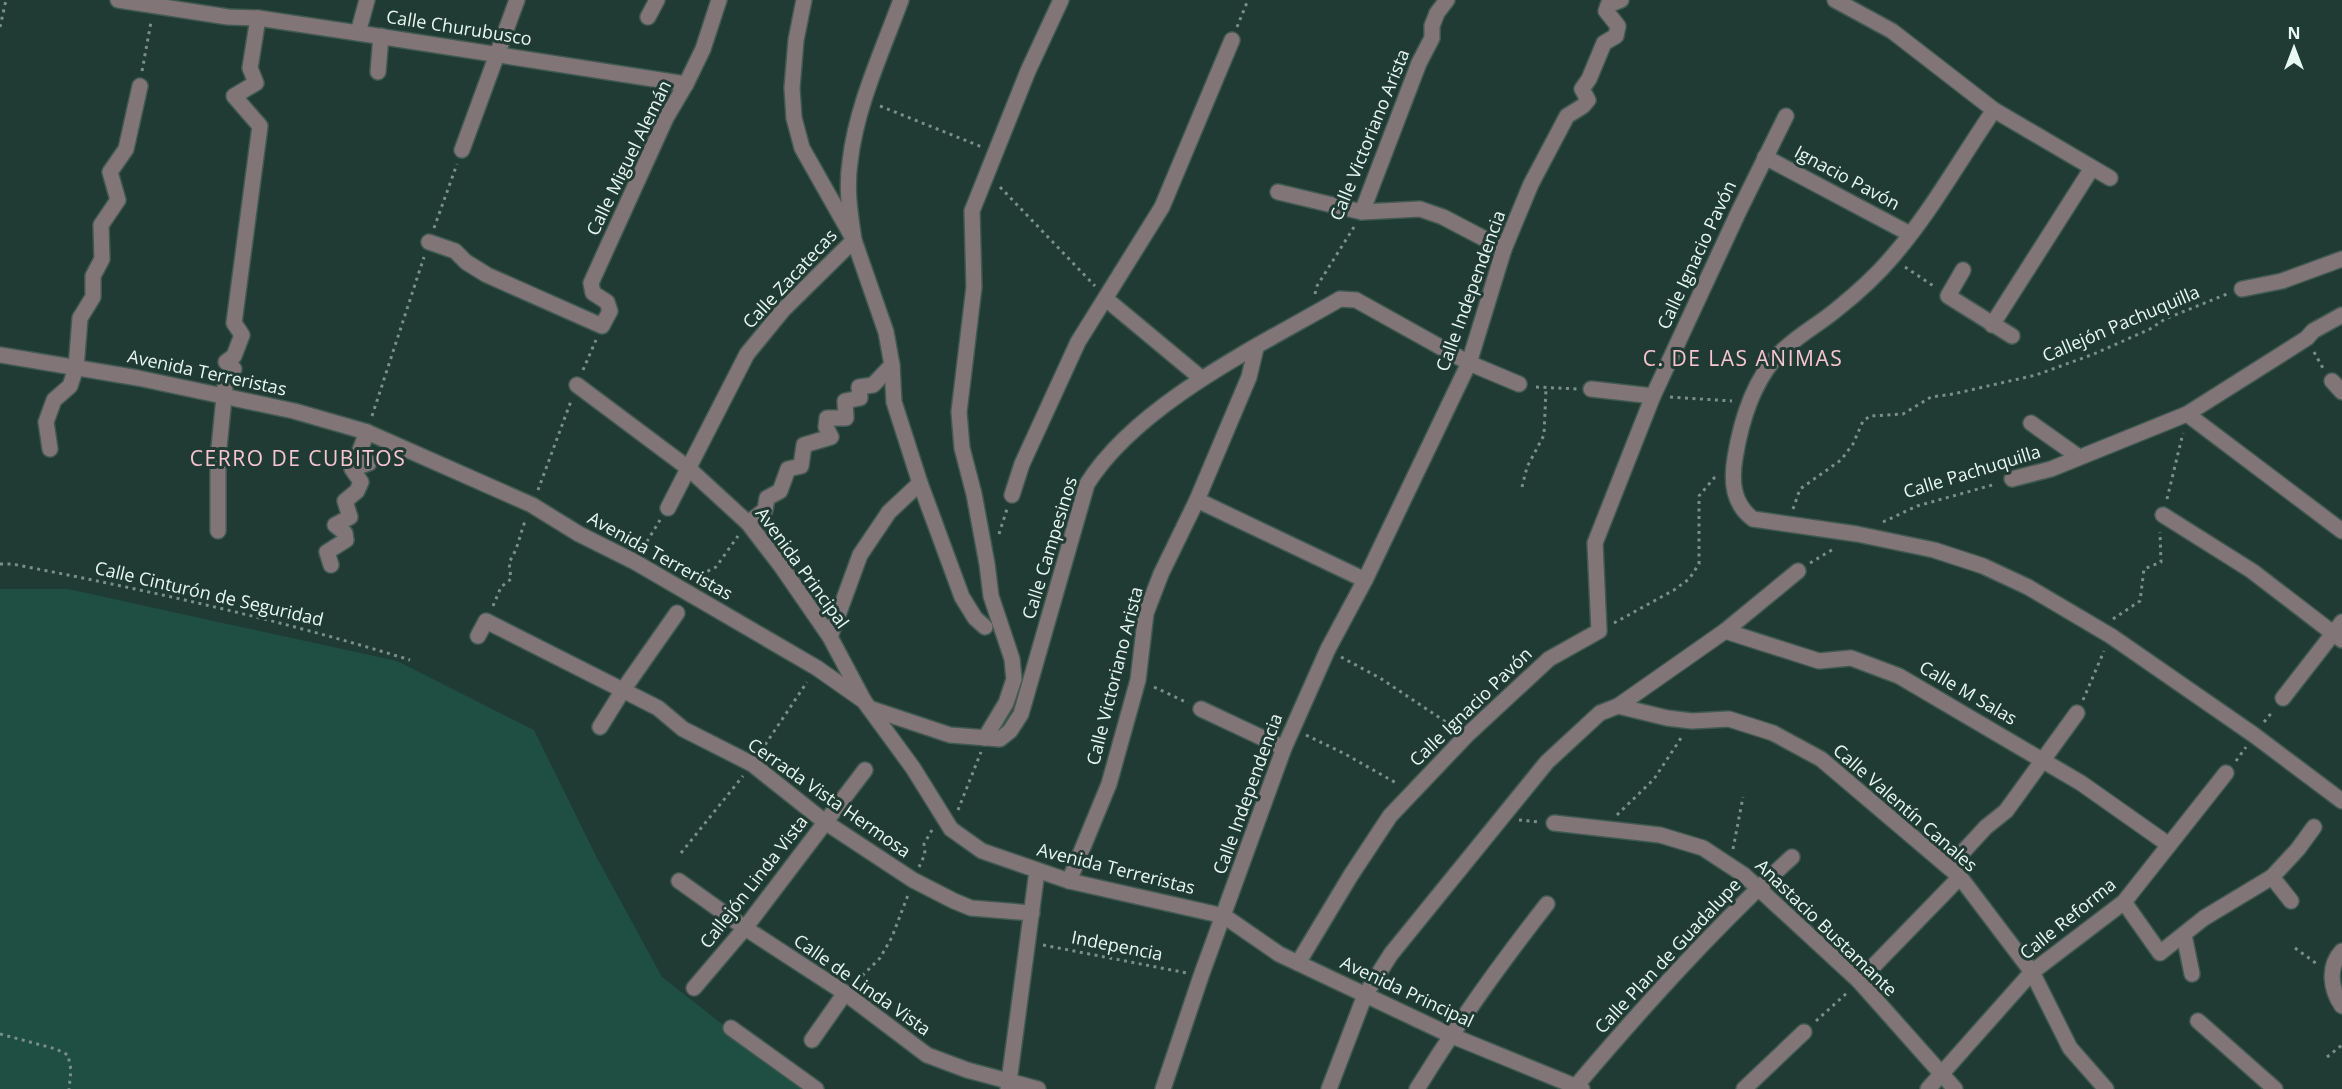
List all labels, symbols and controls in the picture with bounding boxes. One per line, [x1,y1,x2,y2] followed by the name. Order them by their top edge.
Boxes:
[385,4,534,50] street label: Calle Churubusco
[2264,18,2324,78] north arrow
[2287,22,2301,44] text: N
[1324,45,1414,224] street label: Calle Victoriano Arista
[580,76,676,239] street label: Calle Miguel Alemán
[1791,139,1904,215] street label: Ignacio Pavón
[1651,176,1741,333] street label: Calle Ignacio Pavón
[1430,207,1510,375] street label: Calle Independencia
[737,223,842,333] street label: Calle Zacatecas
[2038,279,2203,367] street label: Callejón Pachuquilla
[125,343,289,401] street label: Avenida Terreristas
[1643,344,1843,372] district label: C. DE LAS ANIMAS
[1900,439,2043,503] street label: Calle Pachuquilla
[190,444,406,472] district label: CERRO DE CUBITOS
[1016,473,1082,622] street label: Calle Campesinos
[751,502,855,633] street label: Avenida Principal
[584,505,737,605] street label: Avenida Terreristas
[93,555,326,631] street label: Calle Cinturón de Seguridad
[1080,584,1148,767] street label: Calle Victoriano Arista
[1404,642,1537,771] street label: Calle Ignacio Pavón
[1915,654,2022,730] street label: Calle M Salas
[1207,710,1287,878] street label: Calle Independencia
[743,732,916,863] street label: Cerrada Vista Hermosa
[1828,738,1983,877] street label: Calle Valentín Canales
[694,810,813,953] street label: Callejón Linda Vista
[1035,837,1198,899] street label: Avenida Terreristas
[1751,853,1903,1001] street label: Anastacio Bustamante
[2014,872,2121,964] street label: Calle Reforma
[1589,873,1746,1038] street label: Calle Plan de Guadalupe
[1069,924,1165,966] street label: Indepencia
[789,928,936,1040] street label: Calle de Linda Vista
[1337,950,1478,1032] street label: Avenida Principal

